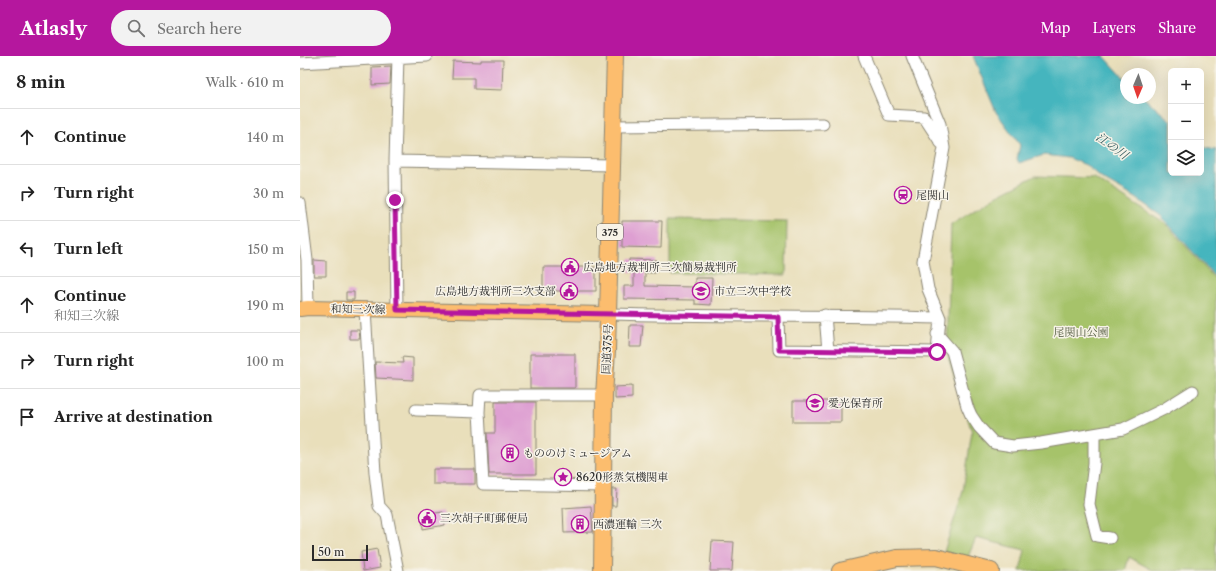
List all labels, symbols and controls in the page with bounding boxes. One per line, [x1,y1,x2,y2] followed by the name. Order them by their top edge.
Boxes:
[111,10,391,46] search box
[20,17,87,40] text: Atlasly
[125,17,147,39] icon: search
[157,19,242,38] text: Search here
[1040,19,1070,37] text: Map
[1092,19,1136,37] text: Layers
[1158,19,1196,37] text: Share
[1120,68,1156,104] north arrow
[1168,68,1204,176] map controls
[1168,68,1204,104] button: +
[16,72,65,92] text: 8 min
[205,74,284,90] text: Walk · 610 m
[1168,104,1204,140] button: −
[16,126,38,148] icon: ahead
[54,127,126,146] text: Continue
[247,129,284,145] text: 140 m
[1093,129,1133,163] water label: 江の川
[1168,140,1204,176] button: layers
[16,182,38,204] icon: right
[54,183,134,202] text: Turn right
[253,185,284,201] text: 30 m
[893,185,913,205] station icon: 尾関山
[916,188,949,202] place label: 尾関山
[386,191,404,209] route end
[597,224,623,240] road number: 375
[16,238,38,260] icon: left
[54,239,123,258] text: Turn left
[248,241,284,257] text: 150 m
[560,257,580,277] public building icon: 広島地方裁判所三次簡易裁判所
[583,260,737,274] place label: 広島地方裁判所三次簡易裁判所
[559,281,579,301] public building icon: 広島地方裁判所三次支部
[691,281,711,301] school or university icon: 市立三次中学校
[435,284,556,298] place label: 広島地方裁判所三次支部
[714,284,791,298] place label: 市立三次中学校
[54,286,126,305] text: Continue
[16,294,38,316] icon: ahead
[247,297,284,313] text: 190 m
[330,302,386,316] street label: 和知三次線
[54,307,119,323] text: 和知三次線
[599,323,615,375] street label: 国道375号
[1054,325,1109,339] park label: 尾関山公園
[928,343,946,361] route start
[16,350,38,372] icon: right
[54,351,134,370] text: Turn right
[246,353,284,369] text: 100 m
[805,393,825,413] school or university icon: 愛光保育所
[828,396,883,410] place label: 愛光保育所
[16,406,38,428] icon: arrive
[54,407,213,426] text: Arrive at destination
[500,443,520,463] building icon: もののけミュージアム
[523,446,632,460] place label: もののけミュージアム
[553,467,573,487] place icon: 8620形蒸気機関車
[576,470,668,484] place label: 8620形蒸気機関車
[417,508,437,528] public building icon: 三次胡子町郵便局
[440,511,528,525] place label: 三次胡子町郵便局
[570,514,590,534] building icon: 西濃運輸 三次
[593,517,662,531] place label: 西濃運輸 三次
[312,543,368,562] scale bar
[318,545,344,559] text: 50 m

